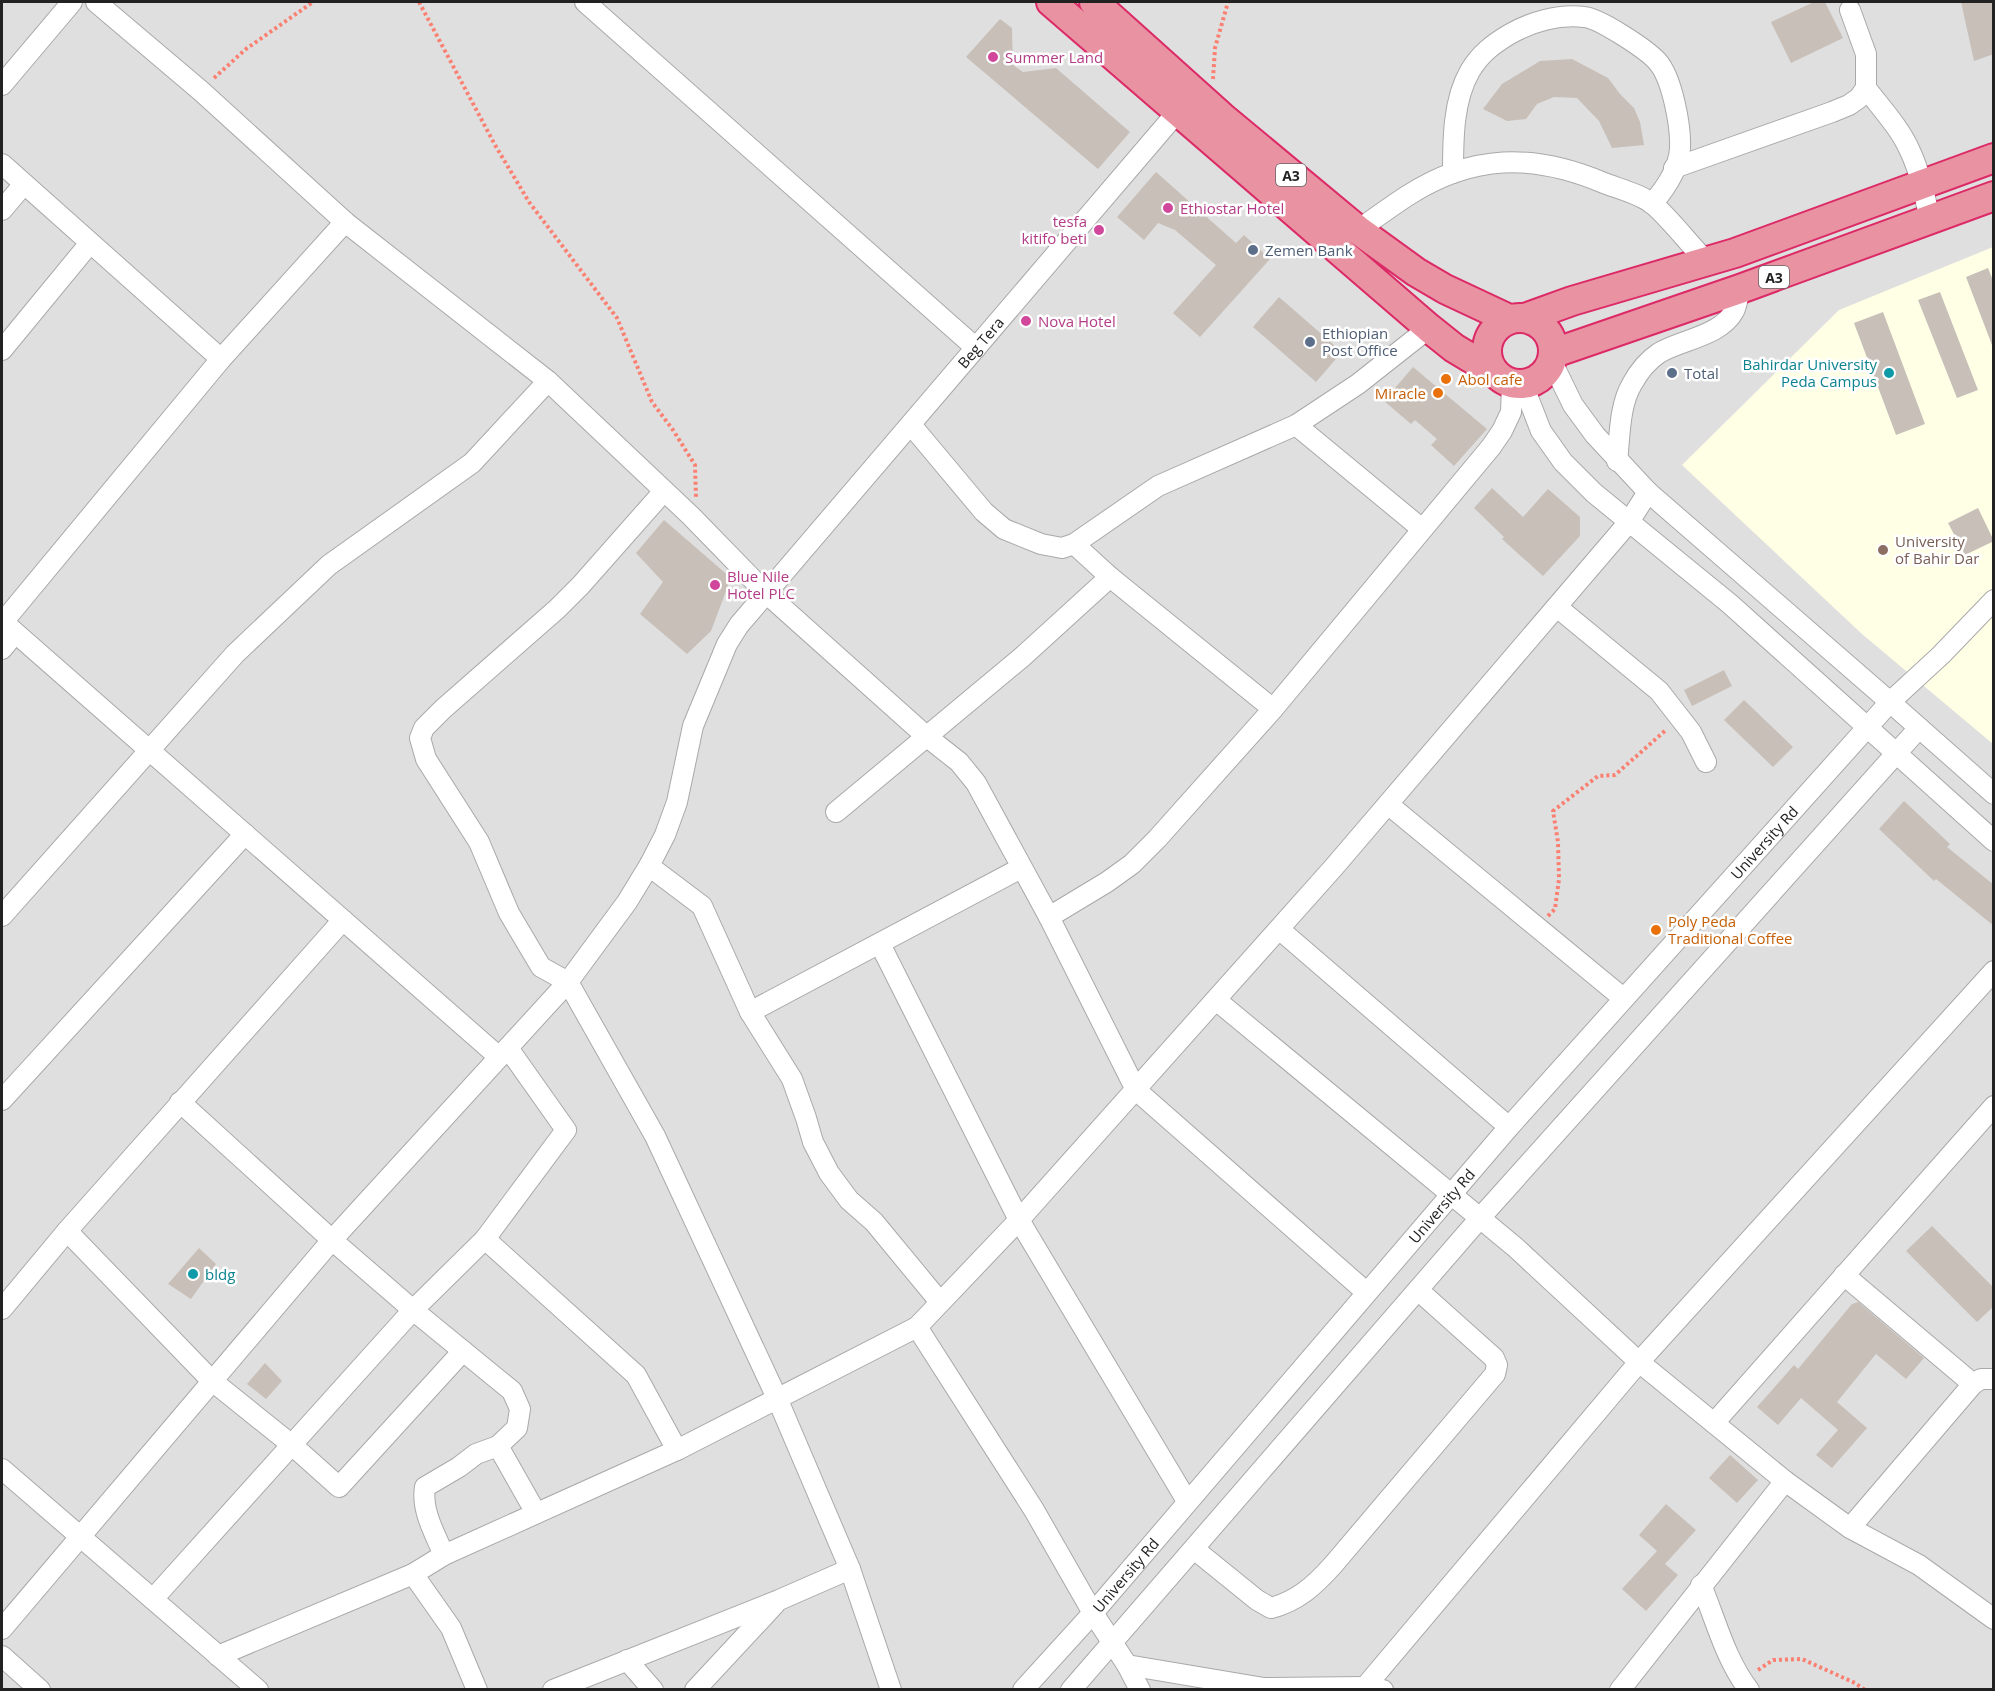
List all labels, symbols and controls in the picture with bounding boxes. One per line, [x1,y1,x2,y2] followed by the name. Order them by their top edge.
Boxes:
[1005,47,1103,67] place label: Summer Land
[986,50,1000,64] marker: Summer Land
[1276,164,1306,186] road number: A3
[1180,198,1284,218] place label: Ethiostar Hotel
[1161,201,1175,215] marker: Ethiostar Hotel
[1021,211,1087,248] place label: tesfa kitifo beti
[1092,223,1106,237] marker: tesfa kitifo beti
[1265,240,1353,260] place label: Zemen Bank
[1246,243,1260,257] marker: Zemen Bank
[1759,266,1789,288] road number: A3
[1038,311,1116,331] place label: Nova Hotel
[953,313,1008,372] street label: Beg Tera
[1019,314,1033,328] marker: Nova Hotel
[1322,323,1398,360] place label: Ethiopian Post Office
[1303,335,1317,349] marker: Ethiopian Post Office
[1743,354,1877,391] place label: Bahirdar University Peda Campus
[1684,363,1719,383] place label: Total
[1665,366,1679,380] marker: Total
[1882,366,1896,380] marker: Bahirdar University Peda Campus
[1458,369,1522,389] place label: Abol cafe
[1439,372,1453,386] marker: Abol cafe
[1375,383,1426,403] place label: Miracle
[1431,386,1445,400] marker: Miracle
[1895,531,1979,568] place label: University of Bahir Dar
[1876,543,1890,557] marker: University of Bahir Dar
[727,566,795,603] place label: Blue Nile Hotel PLC
[708,578,722,592] marker: Blue Nile Hotel PLC
[1726,801,1802,883] street label: University Rd
[1668,911,1792,948] place label: Poly Peda Traditional Coffee
[1649,923,1663,937] marker: Poly Peda Traditional Coffee
[1404,1164,1479,1247] street label: University Rd
[205,1264,235,1284] place label: bldg
[186,1267,200,1281] marker: bldg
[1088,1534,1163,1617] street label: University Rd

